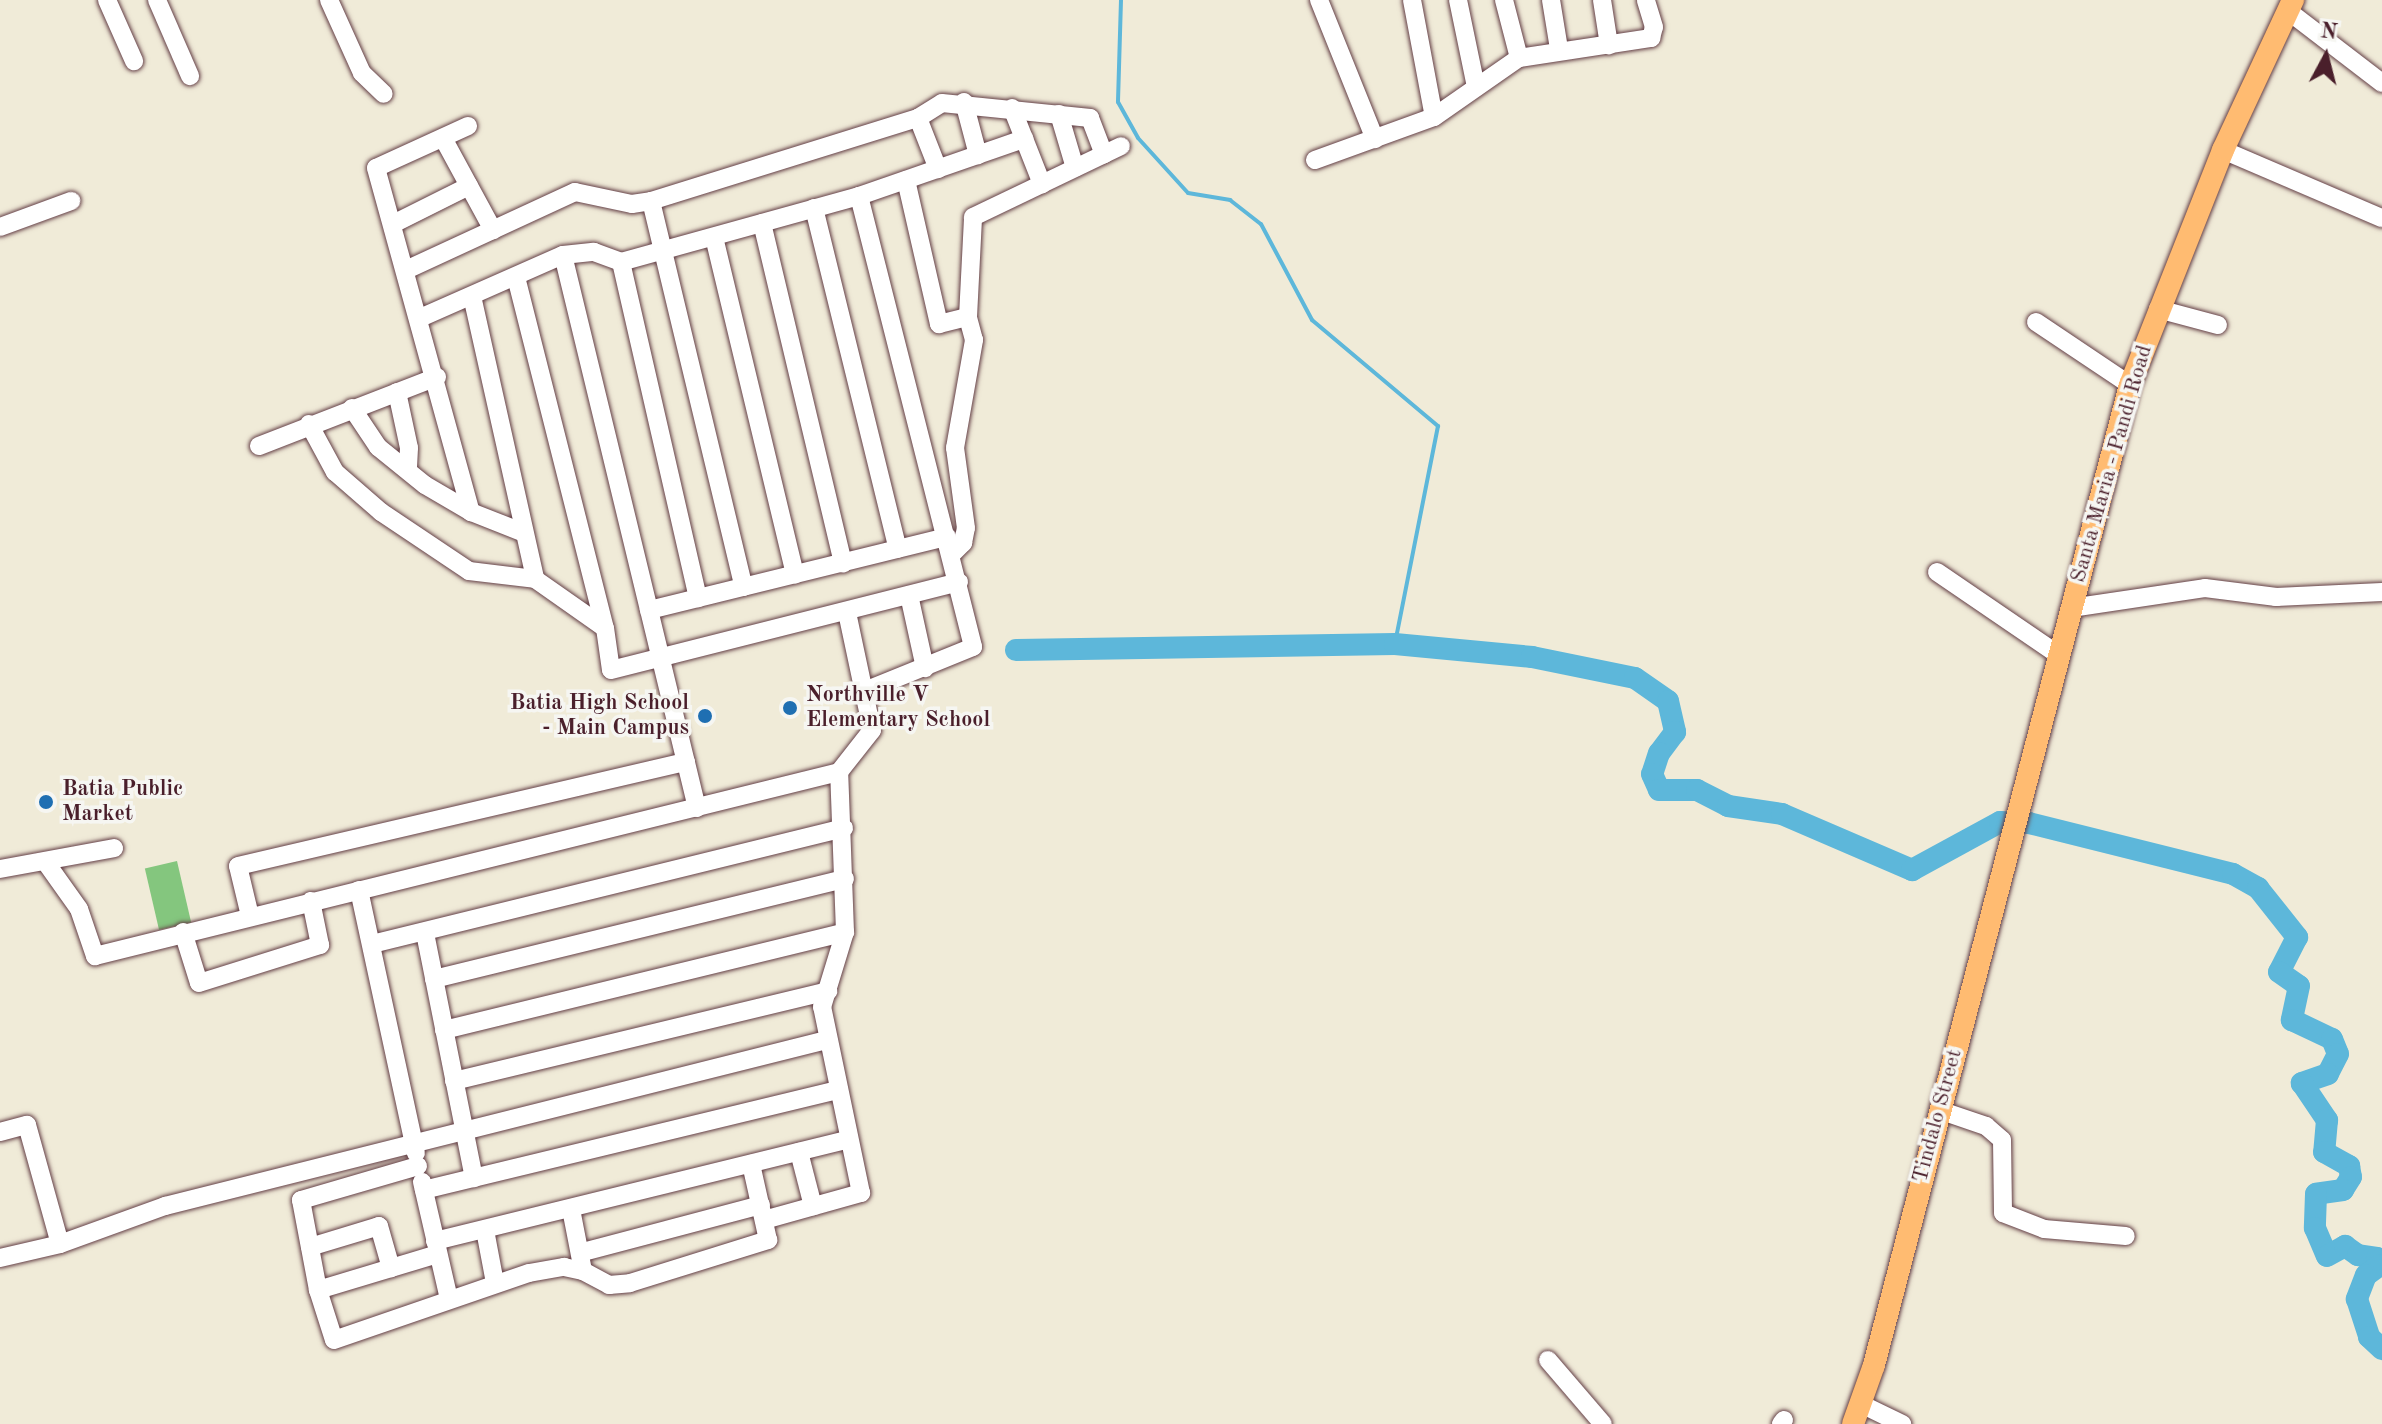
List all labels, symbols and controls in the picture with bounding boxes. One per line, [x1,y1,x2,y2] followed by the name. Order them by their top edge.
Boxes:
[2286,16,2366,96] north arrow
[2319,20,2339,44] text: N
[2065,342,2159,586] street label: Santa Maria - Pandi Road
[806,682,990,734] place label: Northville V Elementary School
[510,690,689,742] place label: Batia High School - Main Campus
[781,699,799,717] marker: Northville V Elementary School
[696,707,714,725] marker: Batia High School - Main Campus
[62,776,183,828] place label: Batia Public Market
[37,793,55,811] marker: Batia Public Market
[1907,1046,1969,1186] street label: Tindalo Street

